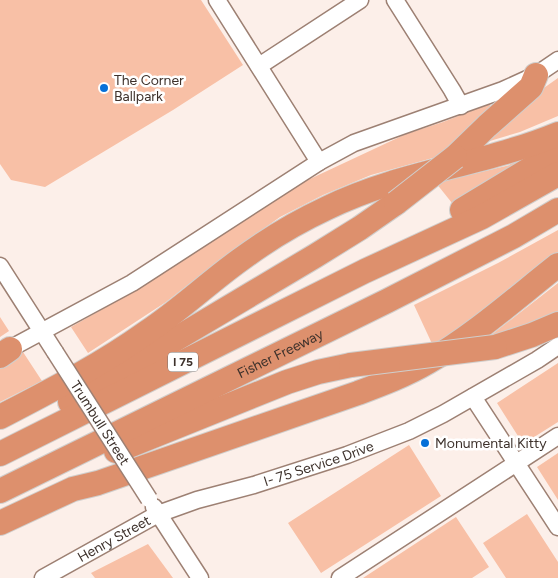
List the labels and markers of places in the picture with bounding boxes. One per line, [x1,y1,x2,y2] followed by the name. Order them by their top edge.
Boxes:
[114,72,184,105] place label: The Corner Ballpark
[98,82,110,94] marker: The Corner Ballpark
[435,435,547,452] place label: Monumental Kitty
[419,437,431,449] marker: Monumental Kitty

